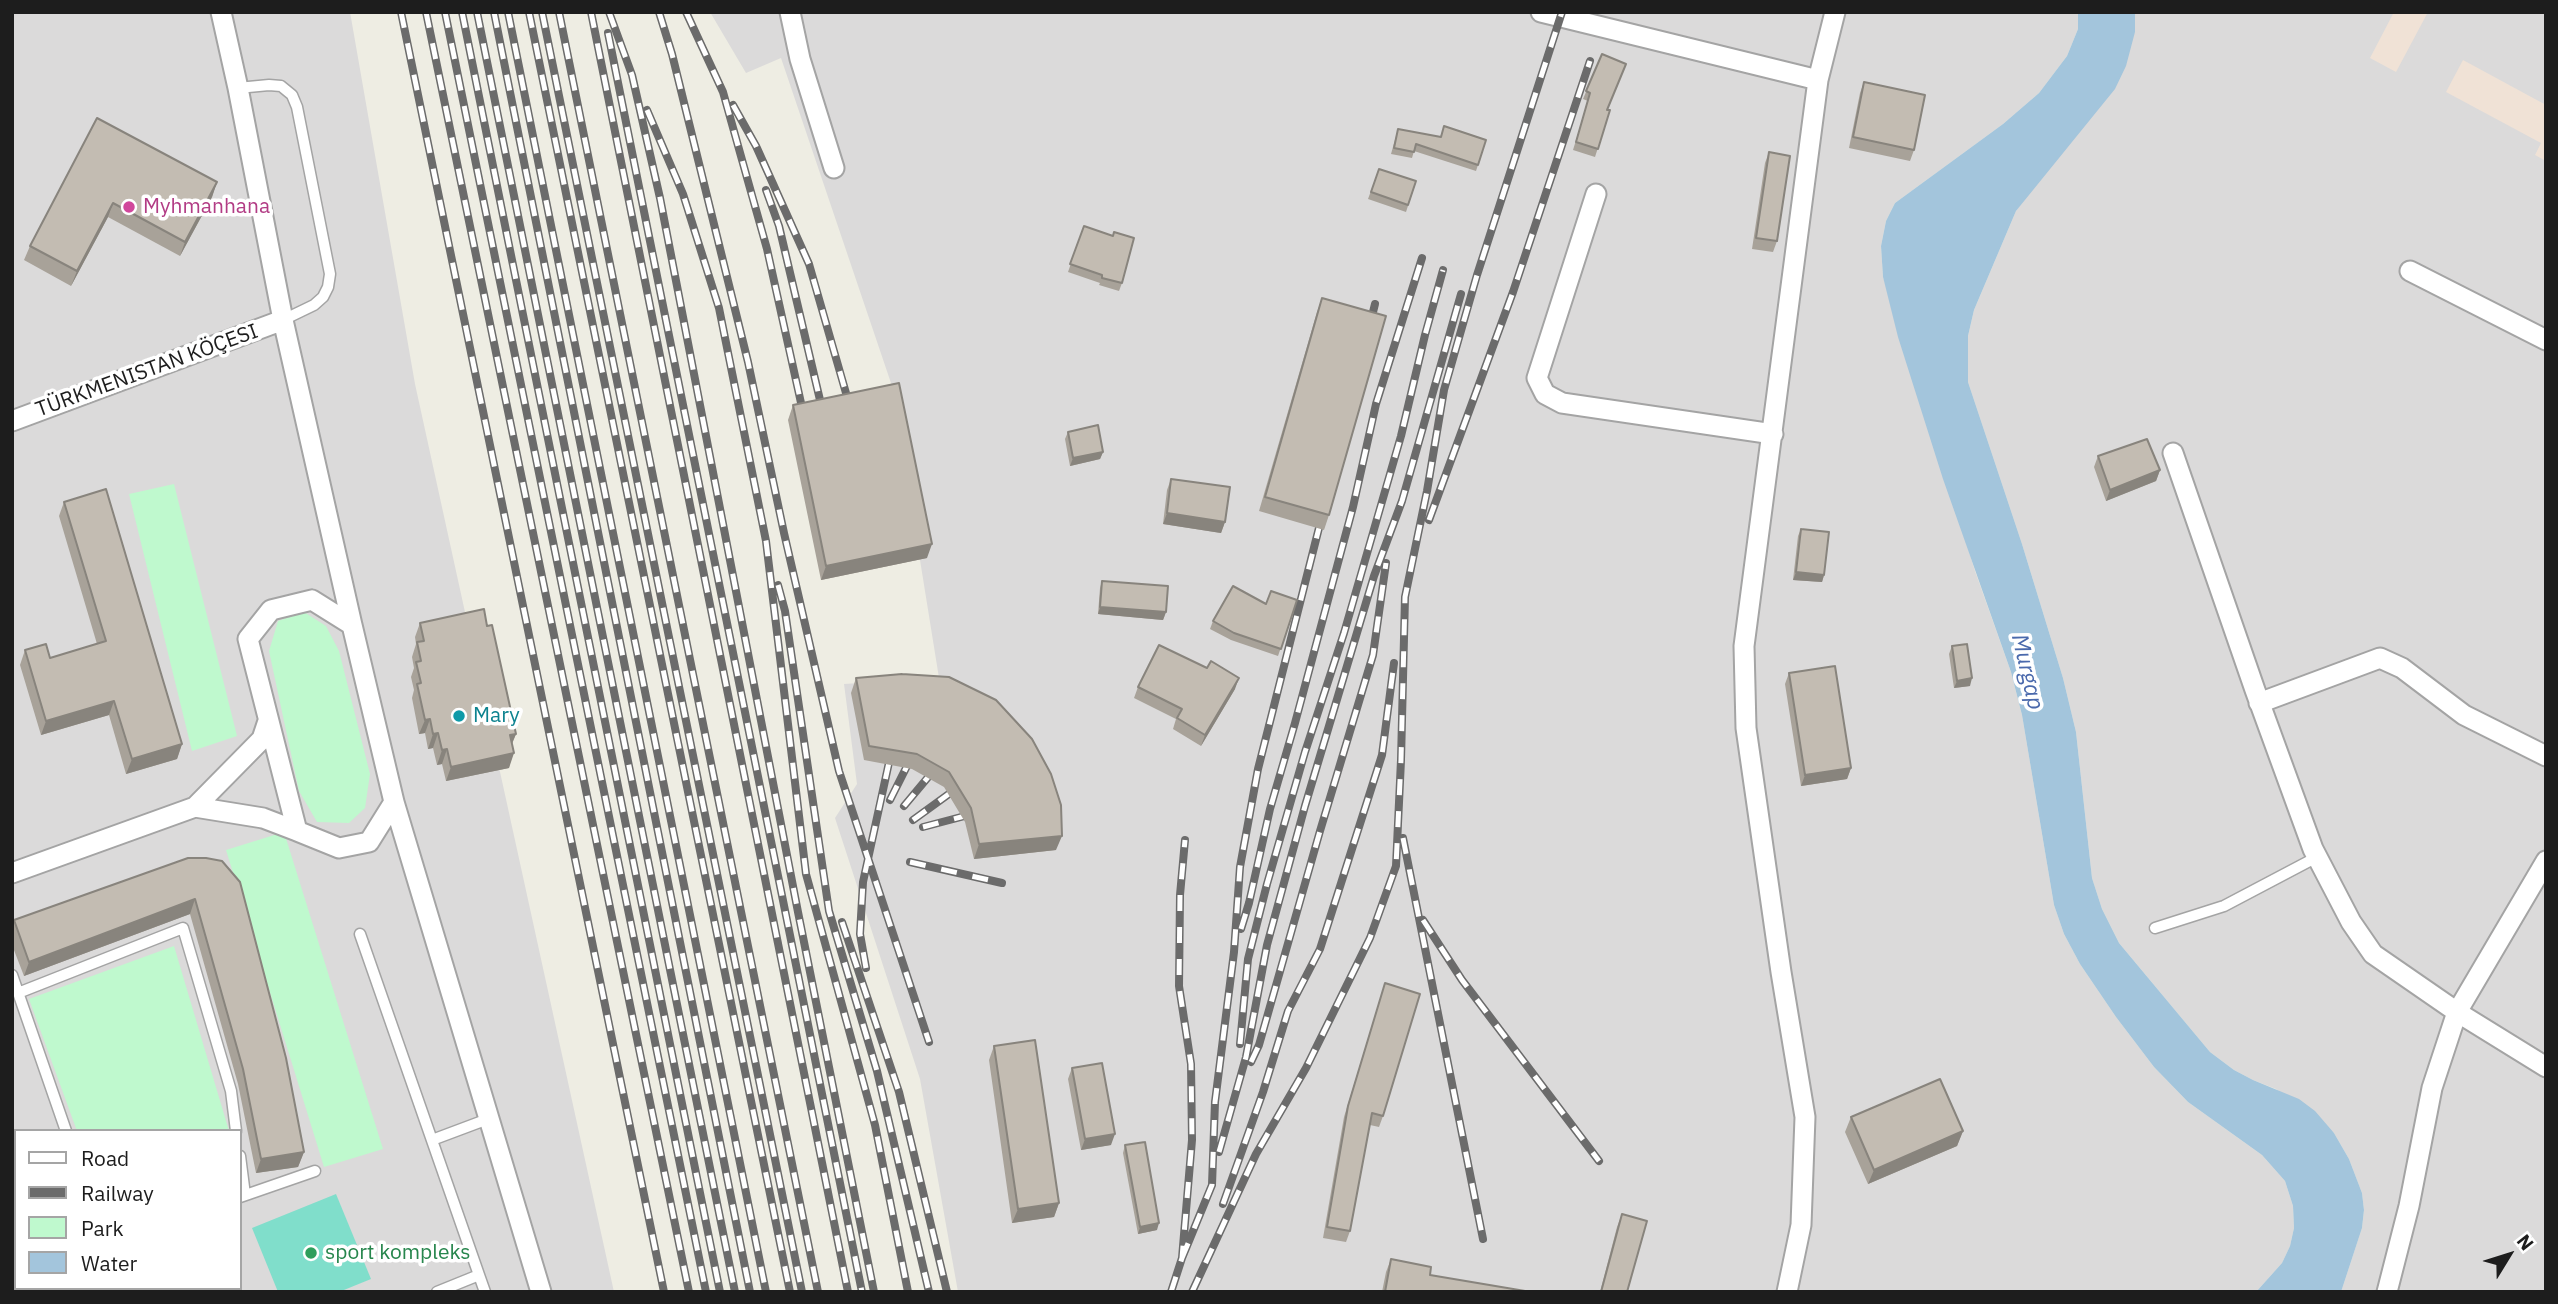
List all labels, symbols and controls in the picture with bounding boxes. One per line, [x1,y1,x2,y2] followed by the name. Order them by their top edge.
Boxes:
[143,194,270,220] place label: Myhmanhana
[121,199,137,215] marker: Myhmanhana
[32,319,262,423] street label: TÜRKMENISTAN KÖÇESI
[2005,631,2049,713] water label: Murgap
[473,703,520,729] place label: Mary
[451,708,467,724] marker: Mary
[14,1129,242,1290] legend
[81,1144,129,1172] text: Road
[81,1179,154,1207] text: Railway
[81,1214,124,1242] text: Park
[2474,1220,2544,1290] north arrow
[2512,1229,2539,1255] text: N
[325,1240,471,1266] place label: sport kompleks
[303,1245,319,1261] marker: sport kompleks
[81,1249,137,1277] text: Water

